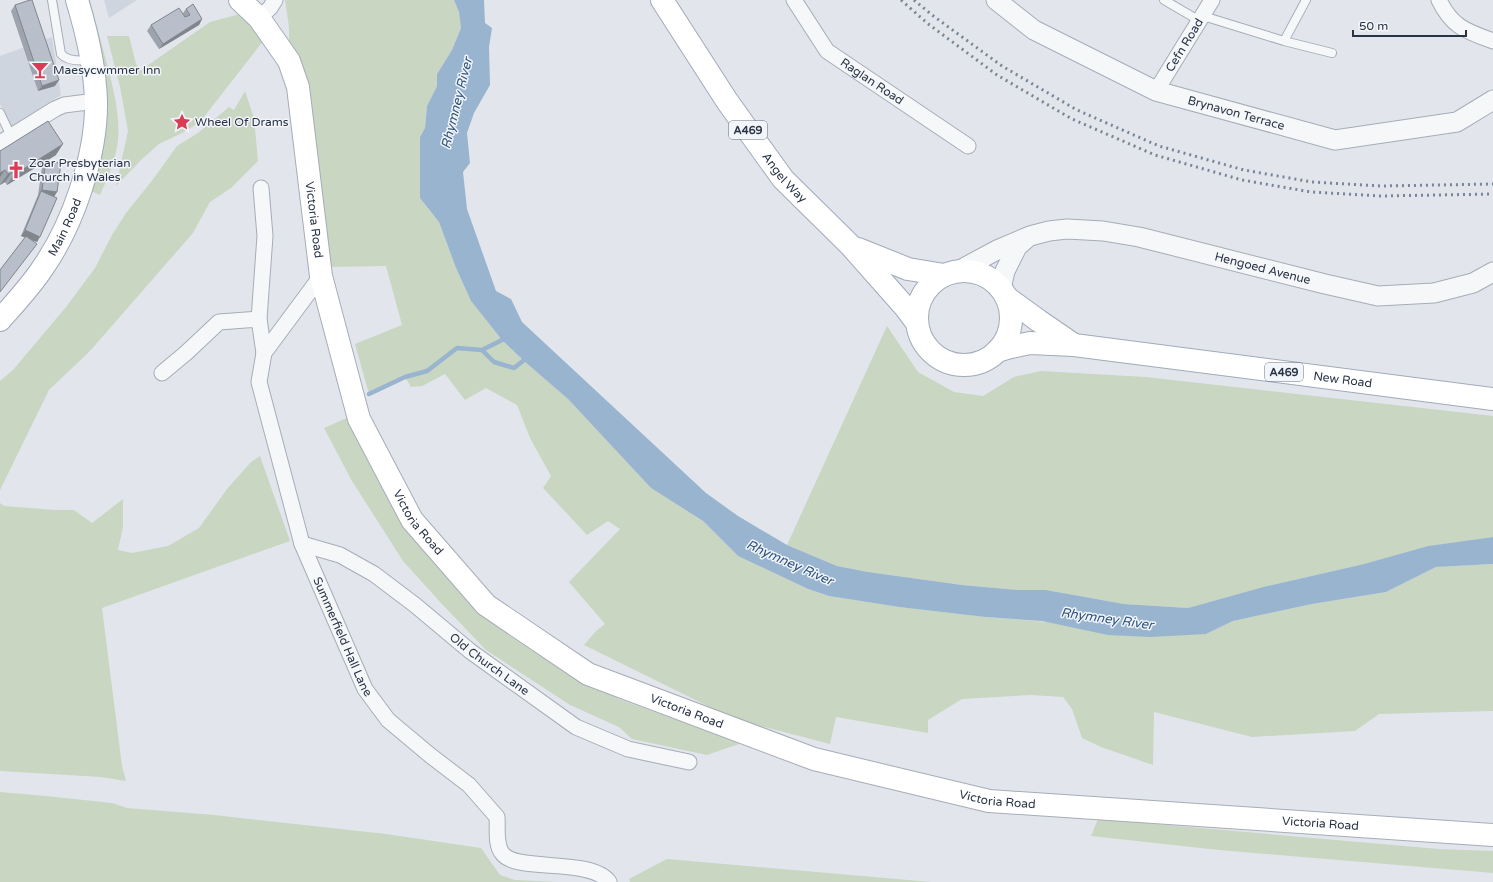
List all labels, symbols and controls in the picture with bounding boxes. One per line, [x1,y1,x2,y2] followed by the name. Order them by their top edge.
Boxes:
[1353,12,1466,38] scale bar
[1163,16,1206,74] street label: Cefn Road
[1359,19,1388,33] text: 50 m
[438,54,476,150] water label: Rhymney River
[838,55,906,108] street label: Raglan Road
[30,60,50,80] bar icon: Maesycwmmer Inn
[53,63,161,77] place label: Maesycwmmer Inn
[1186,93,1286,133] street label: Brynavon Terrace
[172,112,192,132] place icon: Wheel Of Drams
[195,115,289,129] place label: Wheel Of Drams
[729,121,767,139] road number: A469
[759,150,810,206] street label: Angel Way
[29,156,130,184] place label: Zoar Presbyterian Church in Wales
[6,160,26,180] church icon: Zoar Presbyterian Church in Wales
[303,181,326,259] street label: Victoria Road
[45,196,84,258] street label: Main Road
[1213,249,1312,287] street label: Hengoed Avenue
[1265,363,1303,381] road number: A469
[1313,369,1373,390] street label: New Road
[390,487,446,558] street label: Victoria Road
[744,537,837,590] water label: Rhymney River
[310,575,375,699] street label: Summerfield Hall Lane
[1060,605,1156,634] water label: Rhymney River
[447,630,532,698] street label: Old Church Lane
[648,691,725,731] street label: Victoria Road
[958,787,1036,811] street label: Victoria Road
[1282,814,1359,833] street label: Victoria Road

